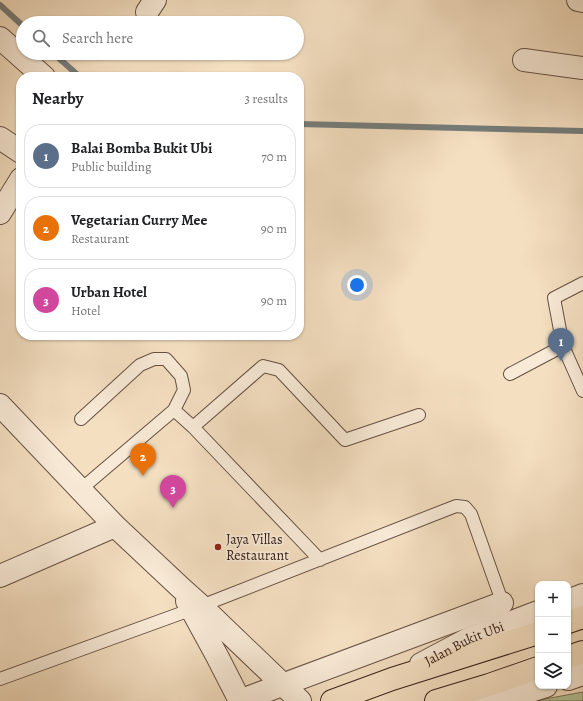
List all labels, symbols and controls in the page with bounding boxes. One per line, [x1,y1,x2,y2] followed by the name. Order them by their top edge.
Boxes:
[16,16,304,60] search box
[30,27,52,49] icon: search
[62,28,133,48] text: Search here
[32,87,83,110] text: Nearby
[244,90,288,107] text: 3 results
[71,138,212,158] text: Balai Bomba Bukit Ubi
[44,148,48,165] text: 1
[261,148,287,165] text: 70 m
[71,158,151,175] text: Public building
[71,210,207,230] text: Vegetarian Curry Mee
[43,220,49,237] text: 2
[261,220,287,237] text: 90 m
[71,230,129,247] text: Restaurant
[347,275,367,295] your location
[71,282,147,302] text: Urban Hotel
[43,292,49,309] text: 3
[261,292,287,309] text: 90 m
[71,302,100,319] text: Hotel
[548,328,574,361] pin: 1
[130,443,156,476] pin: 2
[160,475,186,508] pin: 3
[226,530,289,565] place label: Jaya Villas Restaurant
[213,542,223,552] marker: Jaya Villas Restaurant
[535,581,571,689] map controls
[535,581,571,617] button: +
[421,617,507,670] street label: Jalan Bukit Ubi
[535,617,571,653] button: −
[535,653,571,689] button: layers

